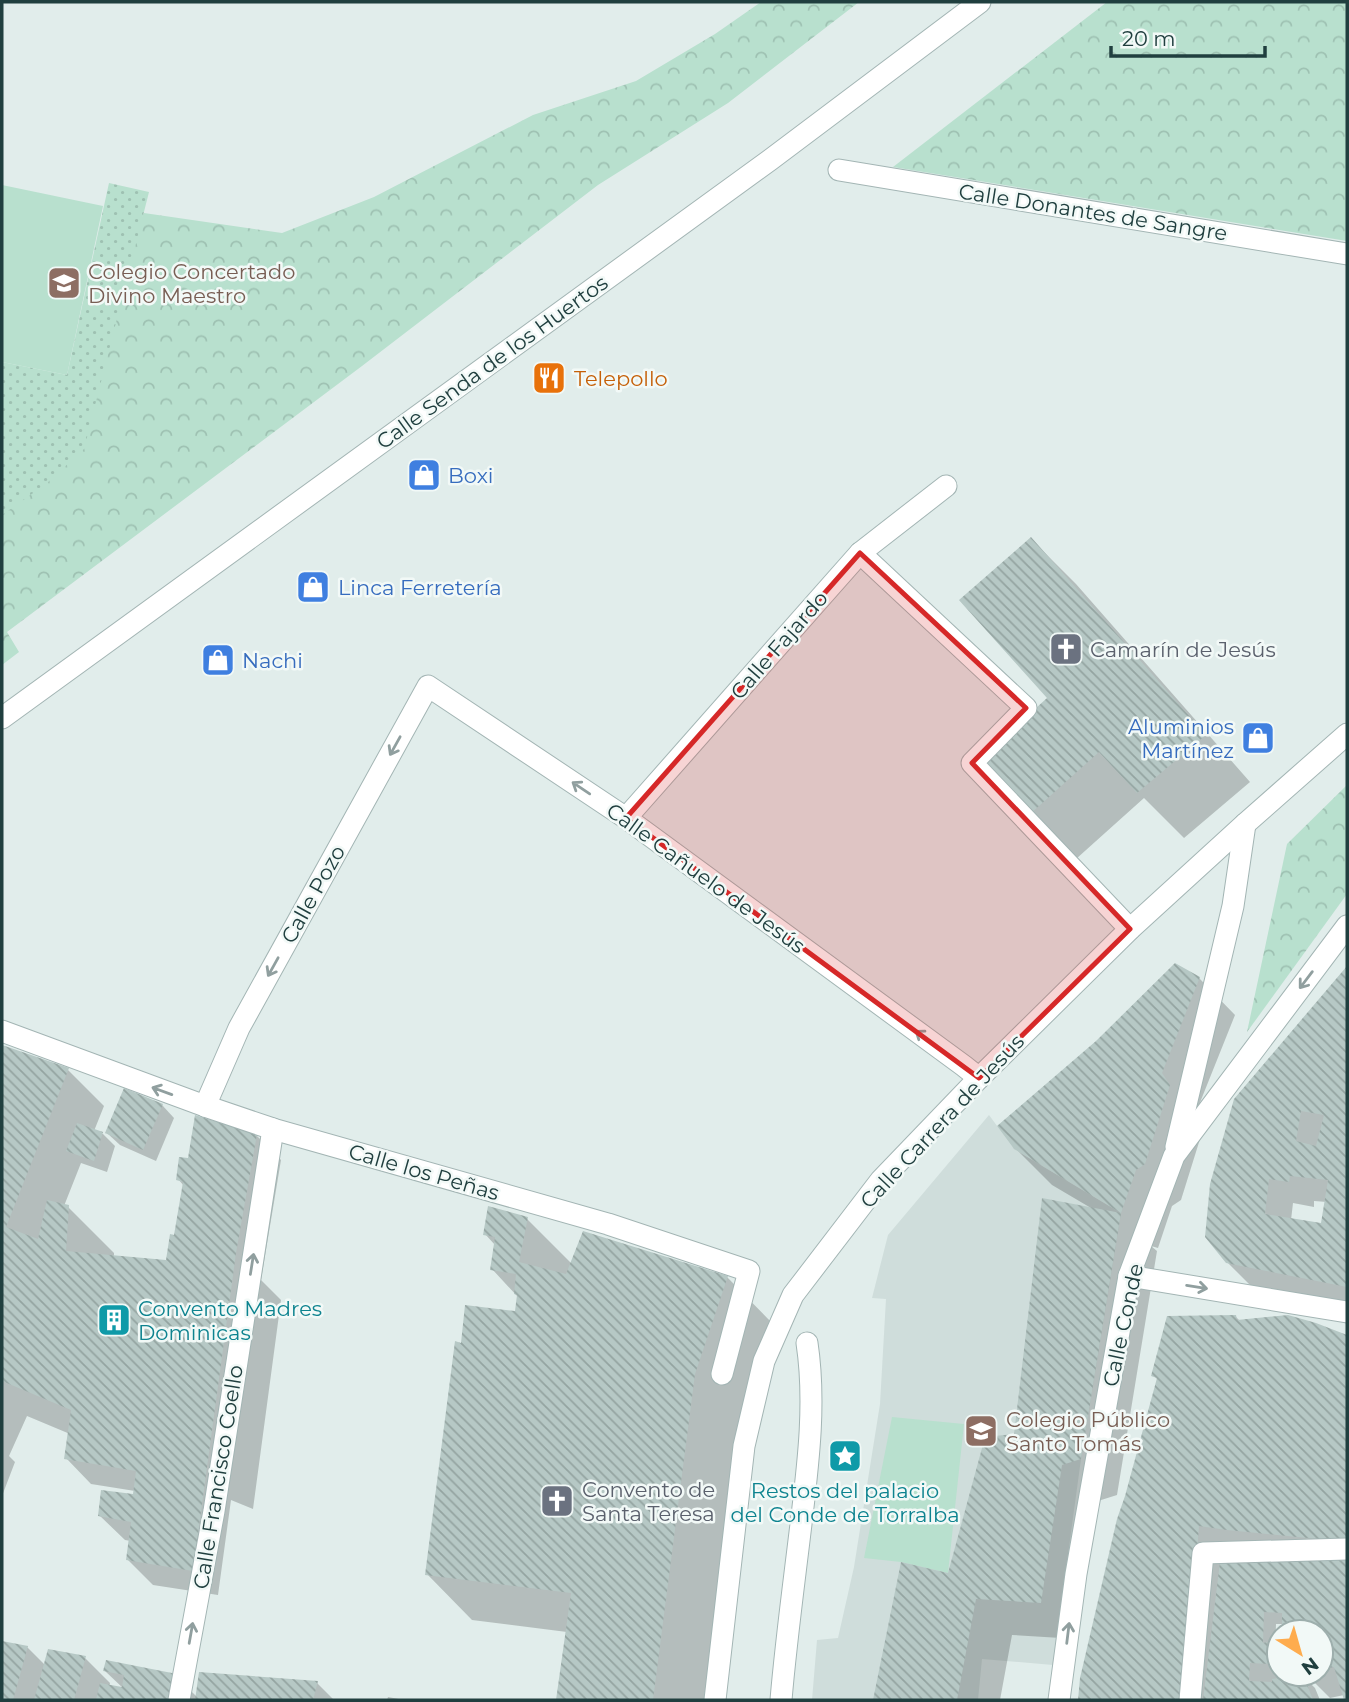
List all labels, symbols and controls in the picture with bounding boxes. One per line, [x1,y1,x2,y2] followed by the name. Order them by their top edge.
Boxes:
[1111,14,1265,58] scale bar
[1122,26,1176,51] text: 20 m
[957,178,1229,246] street label: Calle Donantes de Sangre
[88,259,295,308] place label: Colegio Concertado Divino Maestro
[45,264,83,302] school or university icon: Colegio Concertado Divino Maestro
[372,270,612,454] street label: Calle Senda de los Huertos
[530,359,568,397] restaurant icon: Telepollo
[574,366,668,391] place label: Telepollo
[405,456,443,494] shop icon: Boxi
[448,463,494,488] place label: Boxi
[294,568,332,606] shop icon: Linca Ferretería
[338,575,502,600] place label: Linca Ferretería
[725,586,833,704] street label: Calle Fajardo
[1047,630,1085,668] church icon: Camarín de Jesús
[1090,637,1276,662] place label: Camarín de Jesús
[199,641,237,679] shop icon: Nachi
[242,648,303,673] place label: Nachi
[1128,714,1234,763] place label: Aluminios Martínez
[1239,719,1277,757] shop icon: Aluminios Martínez
[388,735,401,756] one-way arrow
[572,781,592,795] one-way arrow
[602,798,810,958] street label: Calle Cañuelo de Jesús
[276,841,350,947] street label: Calle Pozo
[266,956,280,976] one-way arrow
[1299,970,1314,989] one-way arrow
[855,1029,1029,1213] street label: Calle Carrera de Jesús
[915,1030,934,1044] one-way arrow
[152,1084,174,1096] one-way arrow
[346,1139,502,1205] street label: Calle los Peñas
[246,1253,259,1276] one-way arrow
[1098,1261,1148,1389] street label: Calle Conde
[1185,1281,1207,1294] one-way arrow
[138,1296,322,1345] place label: Convento Madres Dominicas
[95,1301,133,1339] building icon: Convento Madres Dominicas
[188,1363,248,1591] street label: Calle Francisco Coello
[1006,1407,1170,1456] place label: Colegio Público Santo Tomás
[962,1412,1000,1450] school or university icon: Colegio Público Santo Tomás
[826,1437,864,1475] place icon: Restos del palacio del Conde de Torralba
[582,1477,715,1526] place label: Convento de Santa Teresa
[730,1478,960,1527] place label: Restos del palacio del Conde de Torralba
[538,1482,576,1520] church icon: Convento de Santa Teresa
[1265,1618,1335,1688] north arrow
[185,1622,198,1645] one-way arrow
[1062,1622,1075,1644] one-way arrow
[1297,1652,1323,1680] text: N

